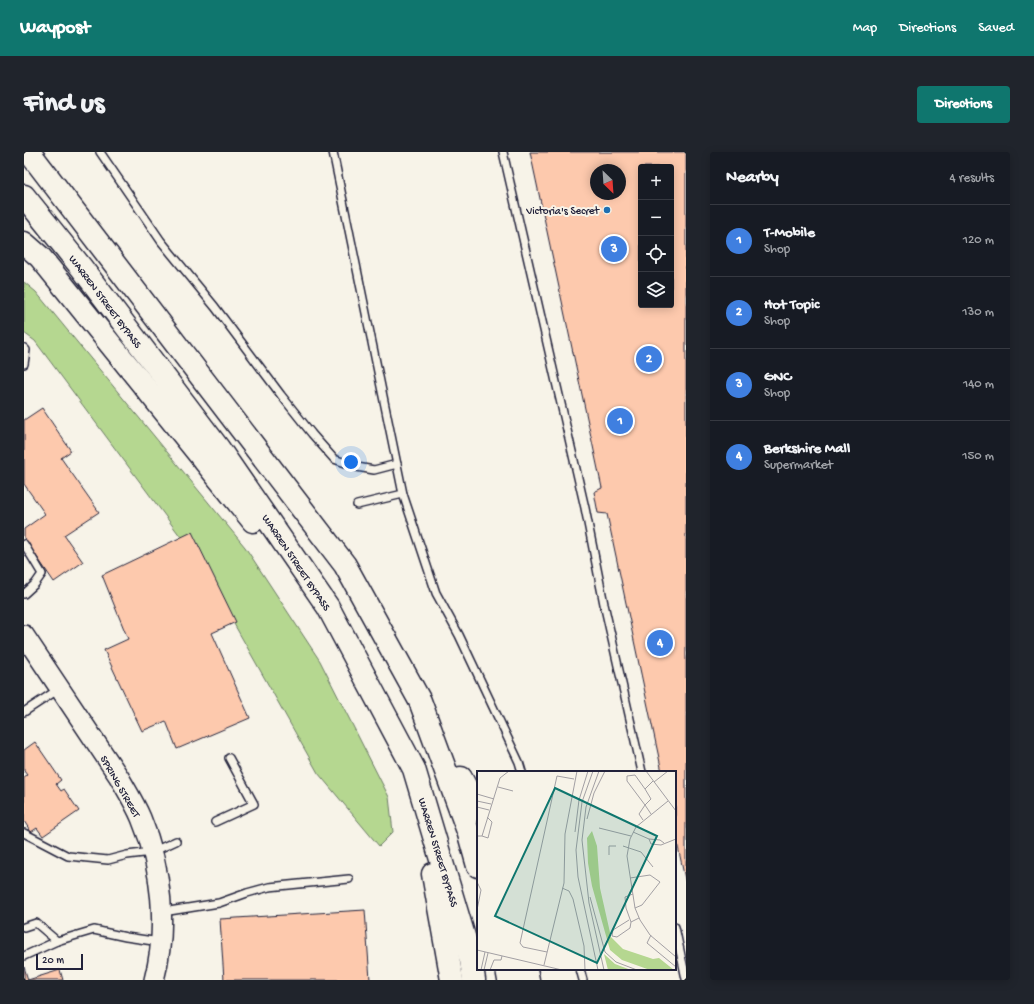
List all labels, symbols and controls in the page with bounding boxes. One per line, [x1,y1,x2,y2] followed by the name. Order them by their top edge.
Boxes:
[20,17,90,40] text: Waypost
[853,20,877,37] text: Map
[899,20,956,37] text: Directions
[978,20,1014,37] text: Saved
[917,86,1010,123] button: Directions
[24,88,104,121] text: Find us
[590,164,626,200] north arrow
[638,164,674,308] map controls
[638,164,674,200] button: +
[726,168,779,188] text: Nearby
[950,171,994,186] text: 4 results
[638,200,674,236] button: −
[602,205,612,215] marker: Victoria's Secret
[525,206,601,218] place label: Victoria's Secret
[764,224,815,242] text: T-Mobile
[736,233,742,248] text: 1
[963,233,994,248] text: 120 m
[601,234,627,264] pin: 3
[638,236,674,272] button: locate
[764,242,790,257] text: Shop
[66,253,144,352] street label: WARREN STREET BYPASS
[638,272,674,308] button: layers
[764,296,819,314] text: Hot Topic
[736,305,742,320] text: 2
[962,305,994,320] text: 130 m
[764,314,790,329] text: Shop
[636,344,662,374] pin: 2
[764,368,791,386] text: GNC
[736,377,742,392] text: 3
[963,377,994,392] text: 140 m
[764,386,790,401] text: Shop
[607,406,633,436] pin: 1
[764,440,850,458] text: Berkshire Mall
[736,449,742,464] text: 4
[962,449,994,464] text: 150 m
[341,452,361,472] your location
[764,458,833,473] text: Supermarket
[259,513,332,614] street label: WARREN STREET BYPASS
[647,628,673,658] pin: 4
[97,754,142,821] street label: SPRING STREET
[477,771,676,970] inset map
[415,797,460,909] street label: WARREN STREET BYPASS
[36,952,83,971] scale bar
[42,955,64,967] text: 20 m

